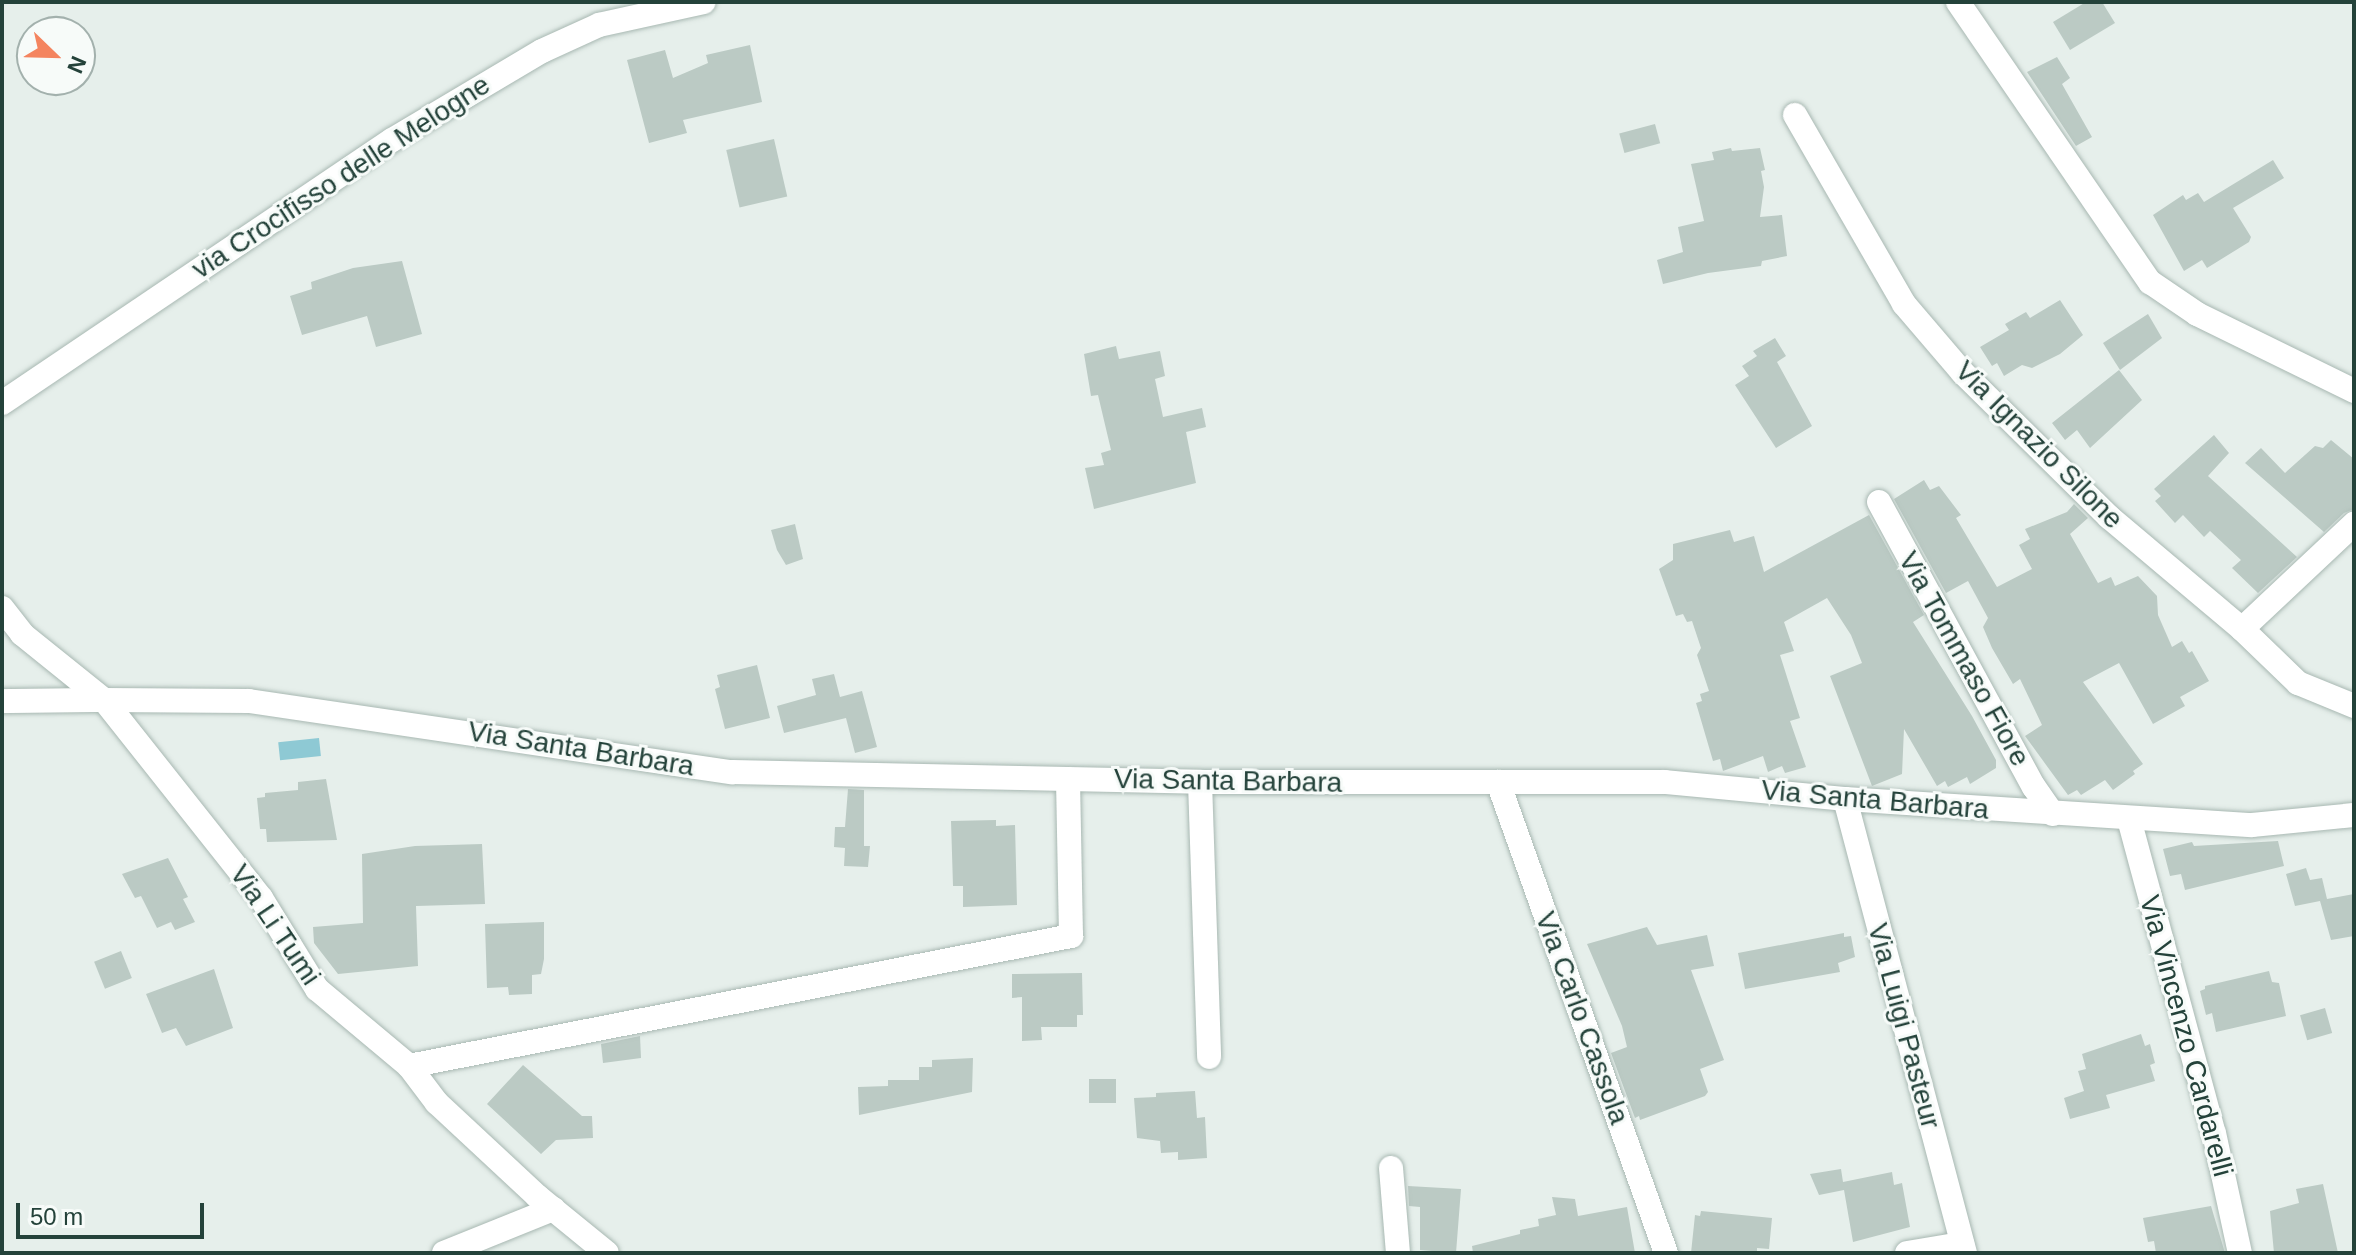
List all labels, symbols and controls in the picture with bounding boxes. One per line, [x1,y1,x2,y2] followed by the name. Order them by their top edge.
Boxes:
[16,16,96,96] north arrow
[62,53,91,77] text: N
[186,68,496,286] street label: via Crocifisso delle Melogne
[1948,354,2130,536] street label: Via Ignazio Silone
[1891,546,2037,772] street label: Via Tommaso Fiore
[466,715,696,783] street label: Via Santa Barbara
[1114,762,1342,800] street label: Via Santa Barbara
[1760,773,1990,827] street label: Via Santa Barbara
[222,858,328,992] street label: Via Li Tumi
[2132,892,2240,1180] street label: Via Vincenzo Cardarelli
[1528,907,1636,1129] street label: Via Carlo Cassola
[1860,920,1948,1132] street label: Via Luigi Pasteur
[20,1187,208,1237] scale bar
[30,1203,83,1230] text: 50 m

